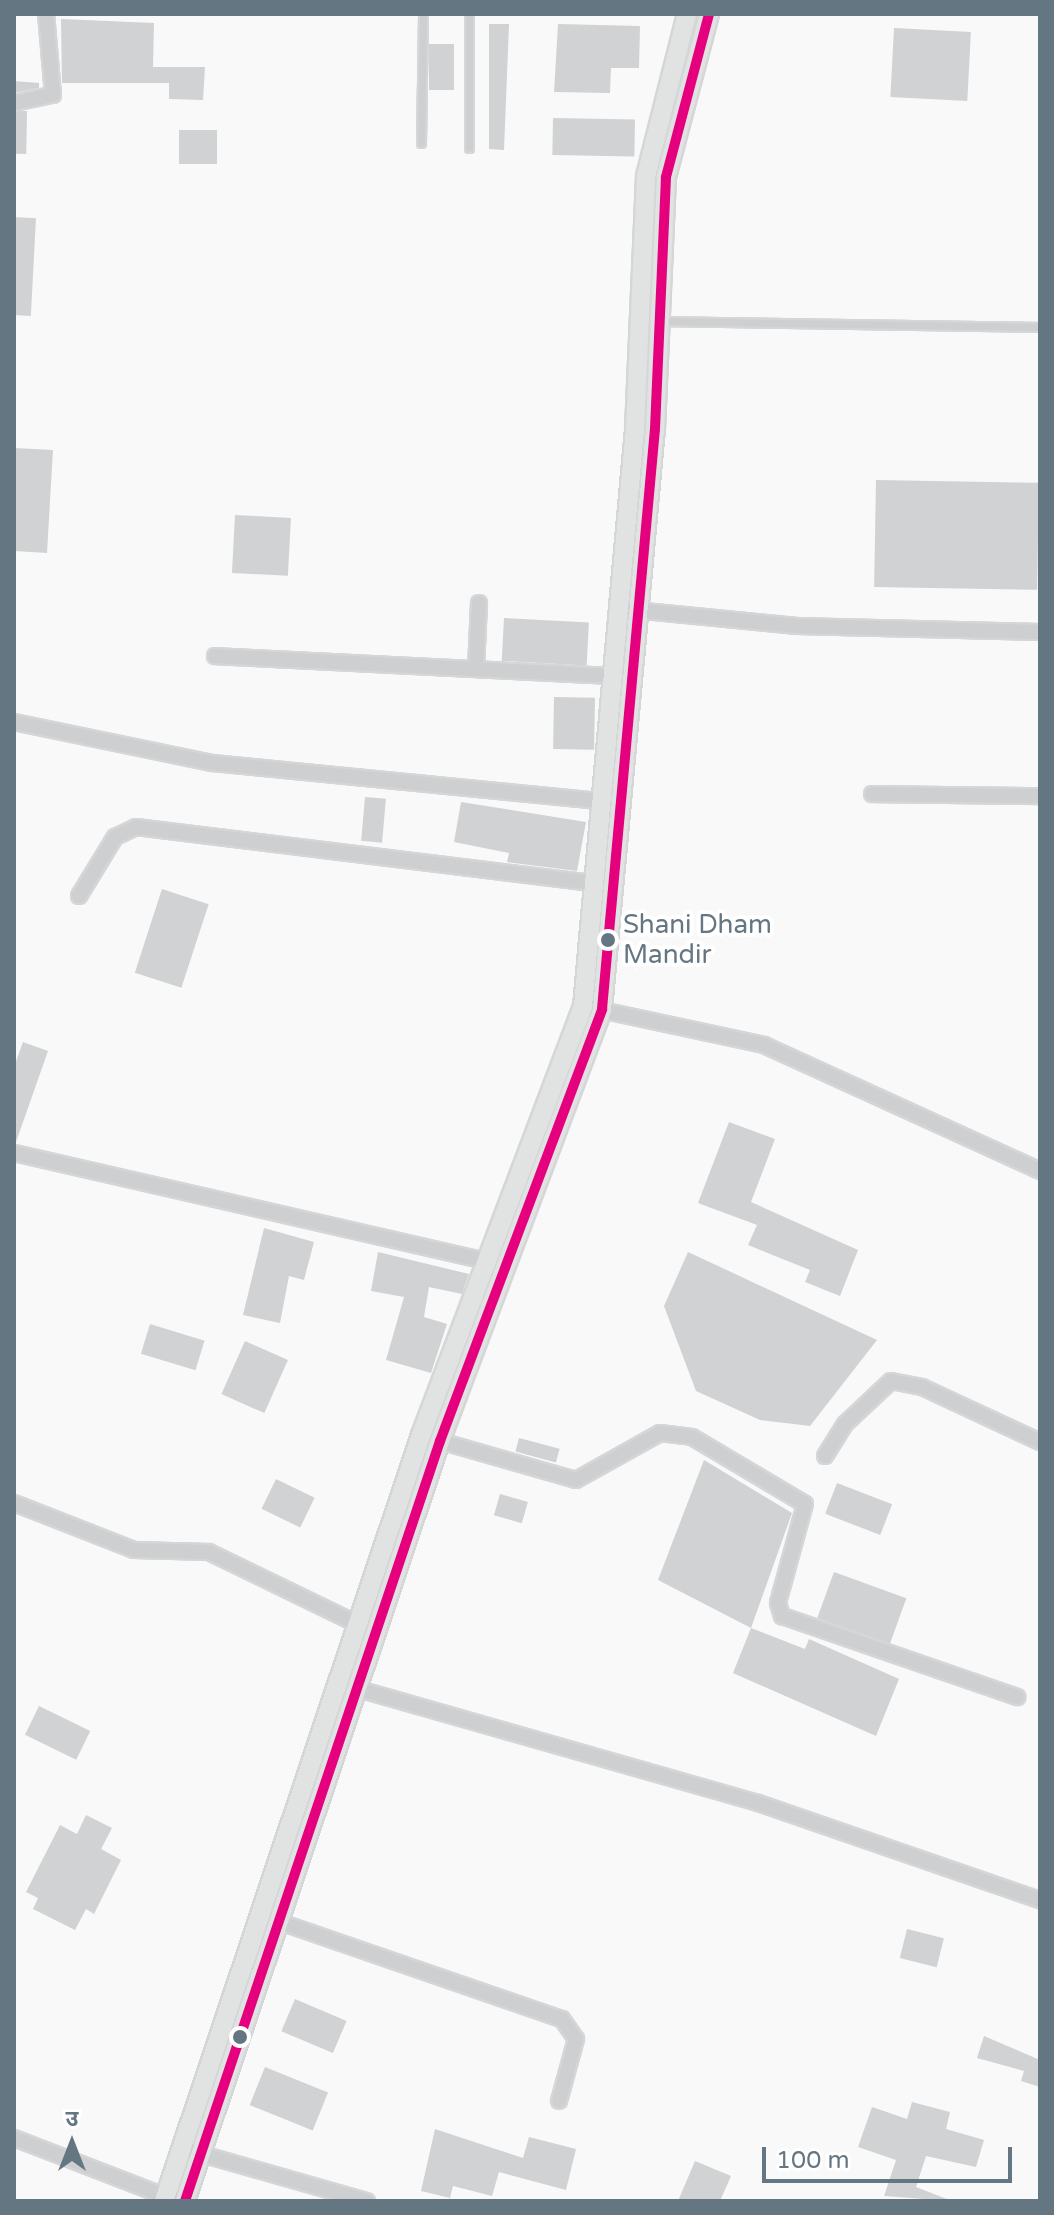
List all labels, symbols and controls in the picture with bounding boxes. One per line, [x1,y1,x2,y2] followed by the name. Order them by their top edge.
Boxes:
[623,909,772,970] place label: Shani Dham Mandir
[600,932,616,948] marker: Shani Dham Mandir
[232,2029,248,2045] unlabelled marker
[32,2103,112,2183] north arrow
[66,2106,78,2132] text: उ
[766,2131,1016,2181] scale bar
[776,2146,850,2175] text: 100 m

